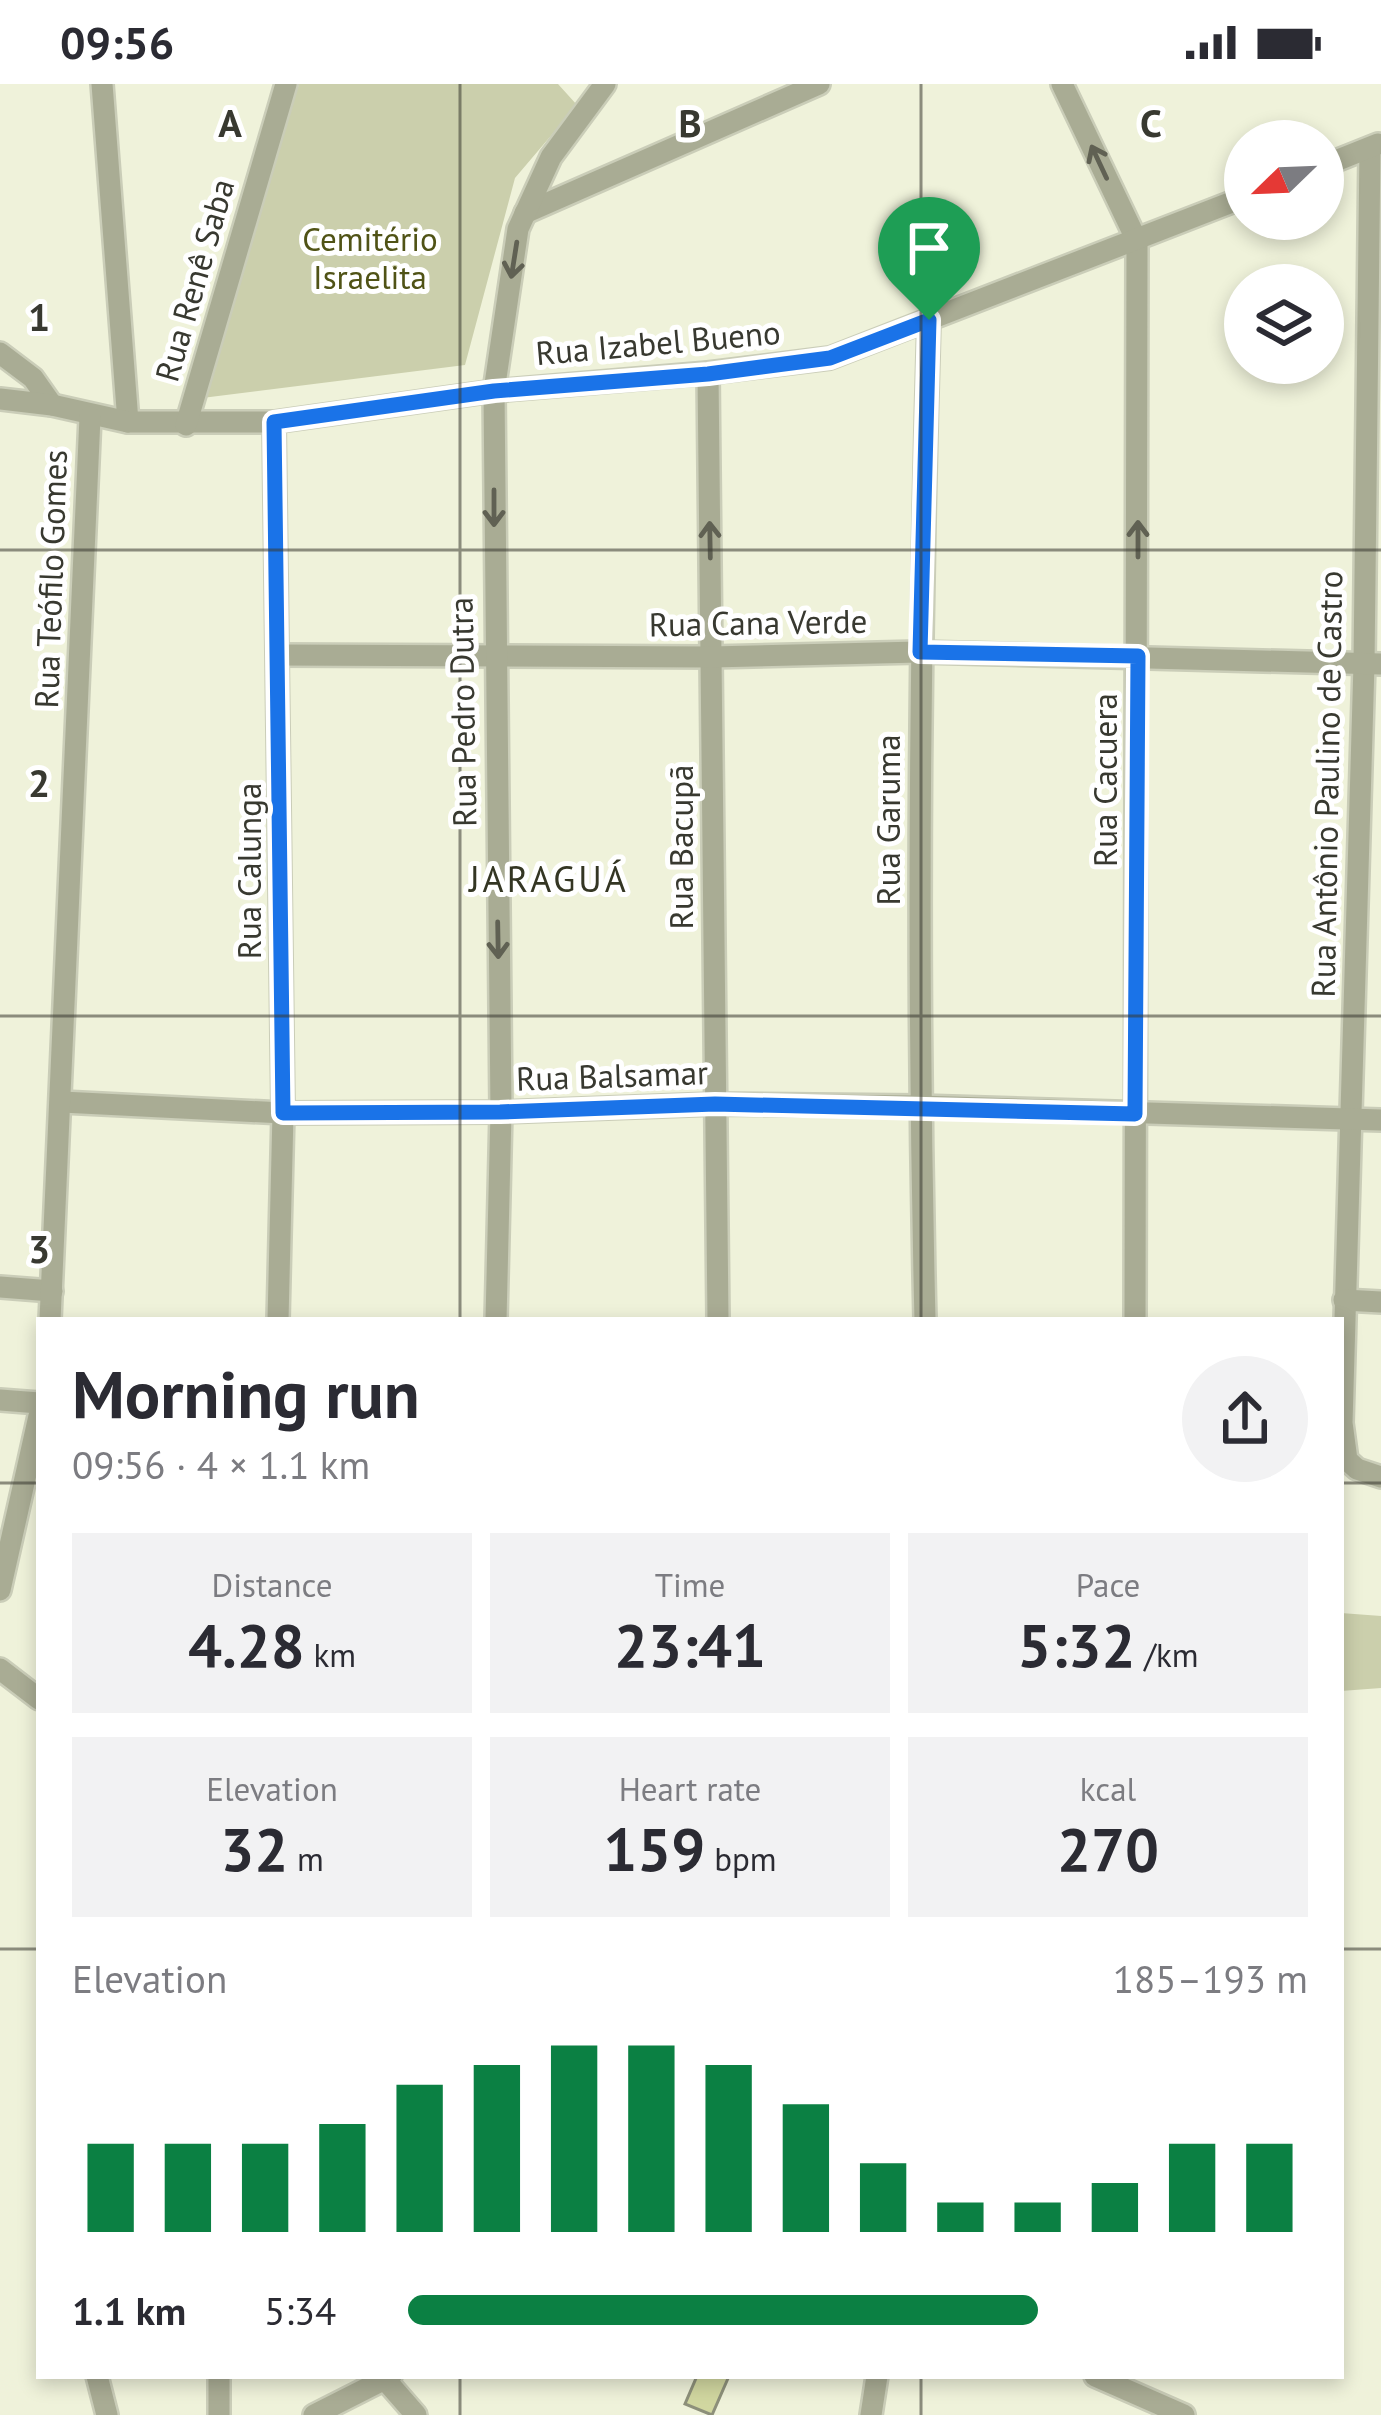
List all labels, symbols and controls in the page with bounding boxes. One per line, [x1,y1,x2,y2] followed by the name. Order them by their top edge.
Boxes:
[60,13,174,71] text: 09:56
[218,97,242,148] text: A
[678,97,702,148] text: B
[1140,97,1162,148] text: C
[1224,120,1344,240] north arrow
[1224,120,1344,384] map controls
[1087,145,1109,181] one-way arrow
[145,174,243,386] street label: Rua Renê Saba
[878,197,980,320] pin
[896,215,962,281] icon: arrive
[302,217,438,298] park label: Cemitério Israelita
[502,239,525,278] one-way arrow
[1224,264,1344,384] button: layers
[28,291,50,342] text: 1
[534,310,782,374] street label: Rua Izabel Bueno
[24,449,76,709] street label: Rua Teófilo Gomes
[483,488,505,527] one-way arrow
[1126,520,1149,559] one-way arrow
[699,521,721,560] one-way arrow
[1301,570,1351,998] street label: Rua Antônio Paulino de Castro
[438,597,486,827] street label: Rua Pedro Dutra
[648,599,868,645] street label: Rua Cana Verde
[1083,693,1126,867] street label: Rua Cacuera
[866,734,909,906] street label: Rua Garuma
[28,757,50,808] text: 2
[659,765,702,929] street label: Rua Bacupã
[227,783,270,959] street label: Rua Calunga
[467,855,629,902] district label: JARAGUÁ
[486,920,509,959] one-way arrow
[515,1050,709,1100] street label: Rua Balsamar
[28,1223,50,1274] text: 3
[72,1351,420,1436] text: Morning run
[1182,1356,1308,1482] button: share
[72,1439,370,1490] text: 09:56 · 4 × 1.1 km
[212,1563,332,1606] text: Distance
[655,1563,725,1606] text: Time
[1076,1563,1140,1606] text: Pace
[188,1606,305,1684] text: 4.28
[614,1606,766,1684] text: 23:41
[1017,1606,1136,1684] text: 5:32
[305,1633,356,1676] text: km
[1136,1633,1199,1676] text: /km
[206,1767,338,1810] text: Elevation
[619,1767,761,1810] text: Heart rate
[1080,1767,1136,1810] text: kcal
[220,1810,288,1888] text: 32
[603,1810,705,1888] text: 159
[1057,1810,1159,1888] text: 270
[288,1837,324,1880] text: m
[705,1837,777,1880] text: bpm
[72,1953,227,2004] text: Elevation
[1113,1953,1308,2004] text: 185–193 m
[72,2285,186,2336] text: 1.1 km
[264,2285,336,2336] text: 5:34

